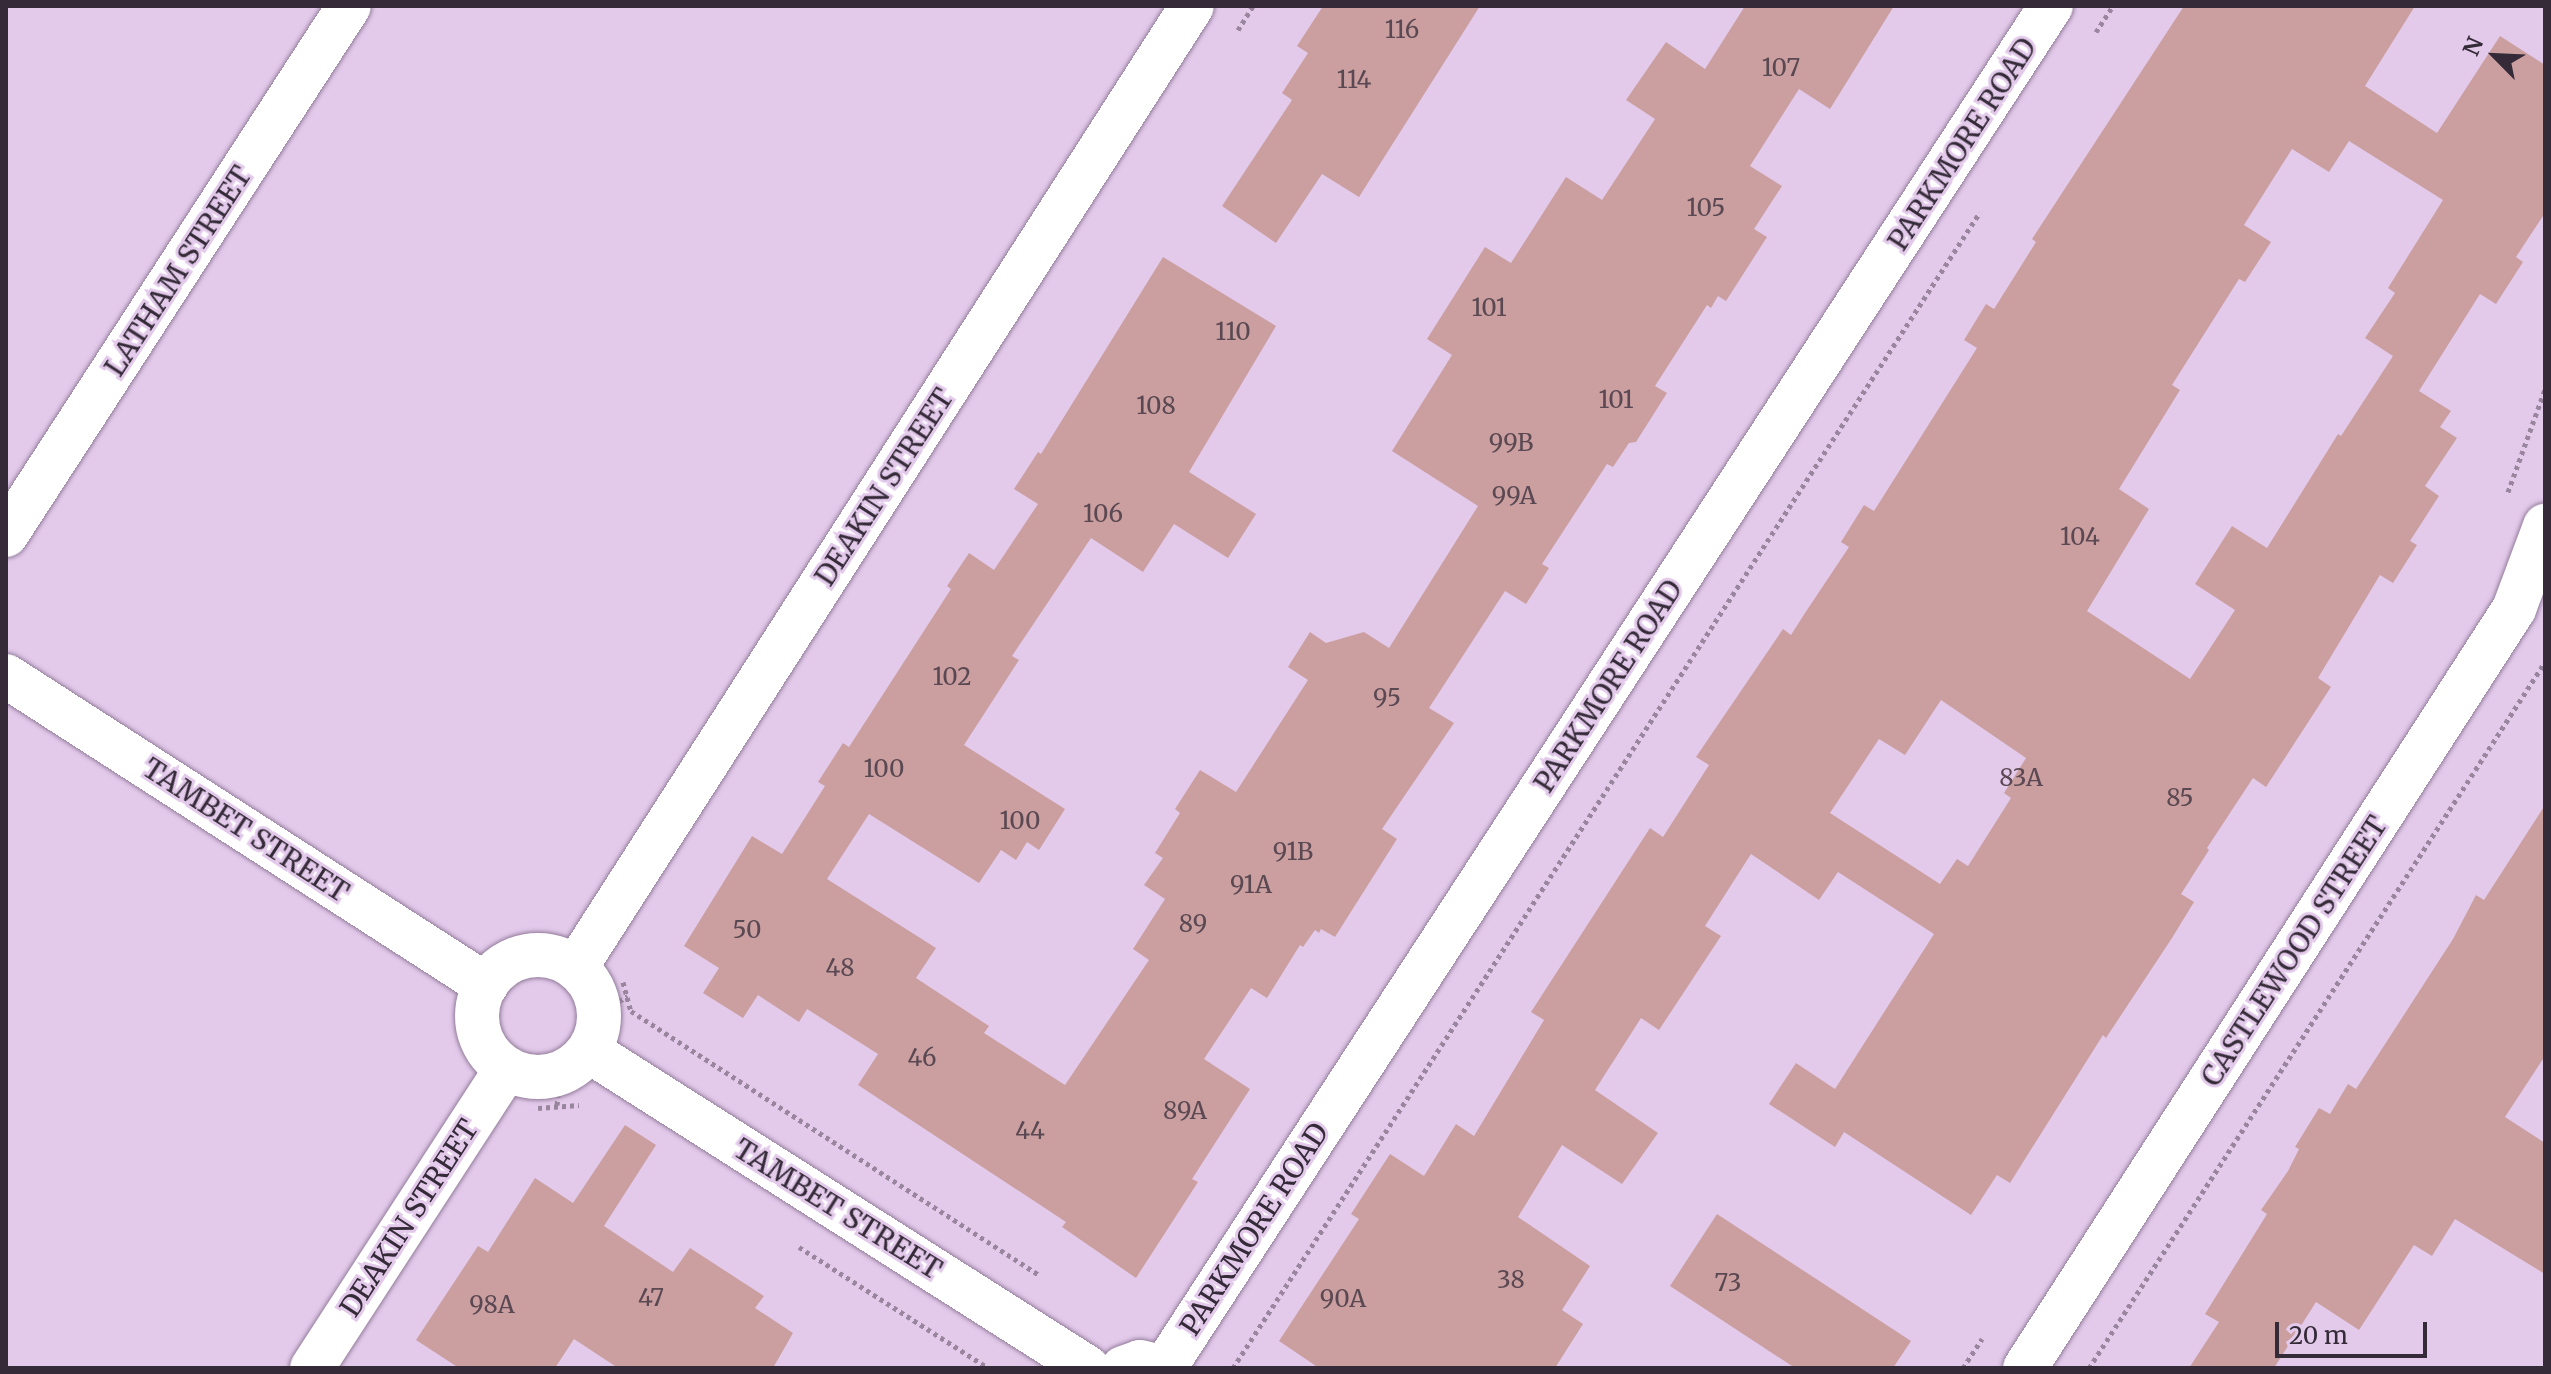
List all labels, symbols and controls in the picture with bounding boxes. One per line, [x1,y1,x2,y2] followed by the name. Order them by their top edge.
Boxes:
[1385,16,1419,44] house number: 116
[2455,16,2535,96] north arrow
[1881,32,2043,256] street label: PARKMORE ROAD
[2457,33,2489,60] text: N
[1762,54,1800,82] house number: 107
[1337,66,1371,94] house number: 114
[98,160,258,382] street label: LATHAM STREET
[1687,194,1725,222] house number: 105
[1471,294,1507,322] house number: 101
[1215,318,1251,346] house number: 110
[808,382,960,592] street label: DEAKIN STREET
[1598,386,1634,414] house number: 101
[1136,392,1176,420] house number: 108
[1489,429,1533,457] house number: 99B
[1492,482,1536,510] house number: 99A
[1083,500,1123,528] house number: 106
[2060,523,2100,551] house number: 104
[1527,574,1689,798] street label: PARKMORE ROAD
[933,663,971,691] house number: 102
[1373,684,1401,712] house number: 95
[137,751,355,909] street label: TAMBET STREET
[864,755,904,783] house number: 100
[1999,764,2043,792] house number: 83A
[2166,784,2194,812] house number: 85
[1000,807,1040,835] house number: 100
[2194,810,2394,1092] street label: CASTLEWOOD STREET
[1273,838,1313,866] house number: 91B
[1230,871,1272,899] house number: 91A
[1179,910,1207,938] house number: 89
[732,916,762,944] house number: 50
[825,954,855,982] house number: 48
[907,1044,937,1072] house number: 46
[1163,1097,1207,1125] house number: 89A
[333,1113,485,1323] street label: DEAKIN STREET
[1015,1117,1045,1145] house number: 44
[1173,1117,1335,1341] street label: PARKMORE ROAD
[728,1132,948,1286] street label: TAMBET STREET
[1497,1266,1525,1294] house number: 38
[1715,1269,1741,1297] house number: 73
[638,1284,664,1312] house number: 47
[1320,1285,1366,1313] house number: 90A
[469,1291,515,1319] house number: 98A
[2279,1306,2431,1356] scale bar
[2289,1320,2348,1351] text: 20 m

